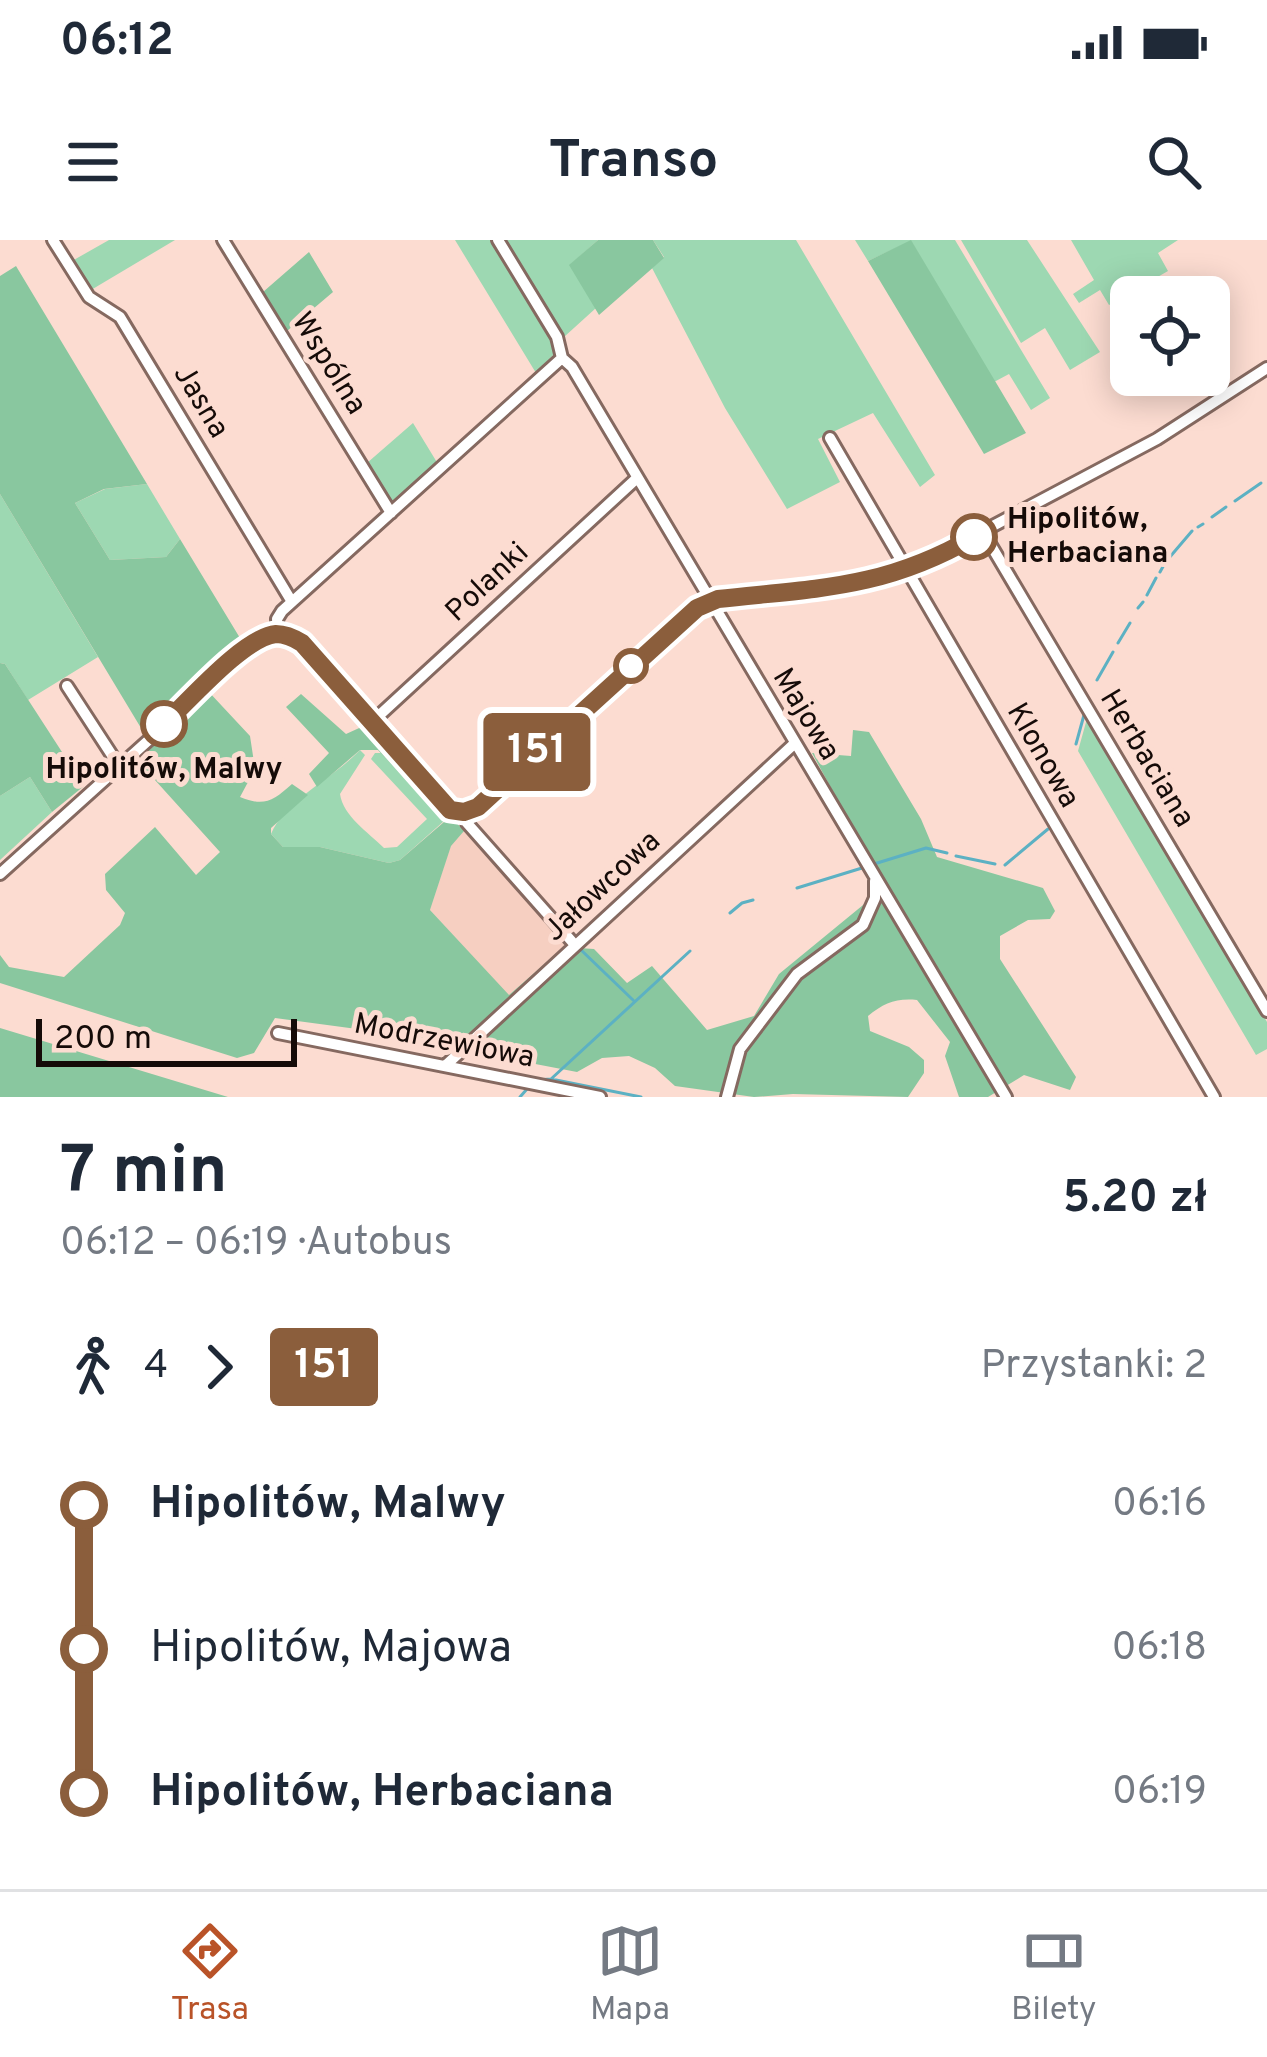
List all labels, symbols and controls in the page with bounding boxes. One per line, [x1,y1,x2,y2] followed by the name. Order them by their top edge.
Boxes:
[60,14,174,71] text: 06:12
[549,128,718,197] text: Transo
[60,129,126,195] icon: menu
[1141,129,1207,195] icon: search
[1110,276,1230,396] map controls
[1110,276,1230,396] button: locate
[282,306,374,422] street label: Wspólna
[164,359,236,445] street label: Jasna
[1007,502,1168,573] place label: Hipolitów, Herbaciana
[952,515,996,559] marker: Hipolitów, Herbaciana
[439,535,537,631] street label: Polanki
[615,650,647,682] unlabelled marker
[763,662,847,768] street label: Majowa
[1090,683,1202,835] street label: Herbaciana
[997,697,1087,815] street label: Klonowa
[142,702,186,746] marker: Hipolitów, Malwy
[468,713,606,791] line badge: 151
[507,725,567,778] text: 151
[45,752,283,789] place label: Hipolitów, Malwy
[537,824,669,950] street label: Jałowcowa
[351,1006,537,1078] street label: Modrzewiowa
[36,1013,297,1066] scale bar
[54,1019,152,1061] text: 200 m
[60,1133,228,1216] text: 7 min
[1063,1171,1207,1228] text: 5.20 zł
[60,1220,452,1269] text: 06:12 – 06:19 · Autobus
[60,1334,126,1400] icon: walk
[186,1334,252,1400] icon: forward
[294,1340,354,1393] text: 151
[144,1343,168,1392] text: 4
[981,1343,1207,1392] text: Przystanki: 2
[150,1477,506,1534] text: Hipolitów, Malwy
[1112,1481,1207,1530] text: 06:16
[150,1621,512,1678] text: Hipolitów, Majowa
[1112,1625,1207,1674] text: 06:18
[150,1765,614,1822] text: Hipolitów, Herbaciana
[1112,1769,1207,1818] text: 06:19
[171,1918,249,2032] tab: Trasa
[590,1918,670,2032] tab: Mapa
[1011,1918,1096,2032] tab: Bilety

